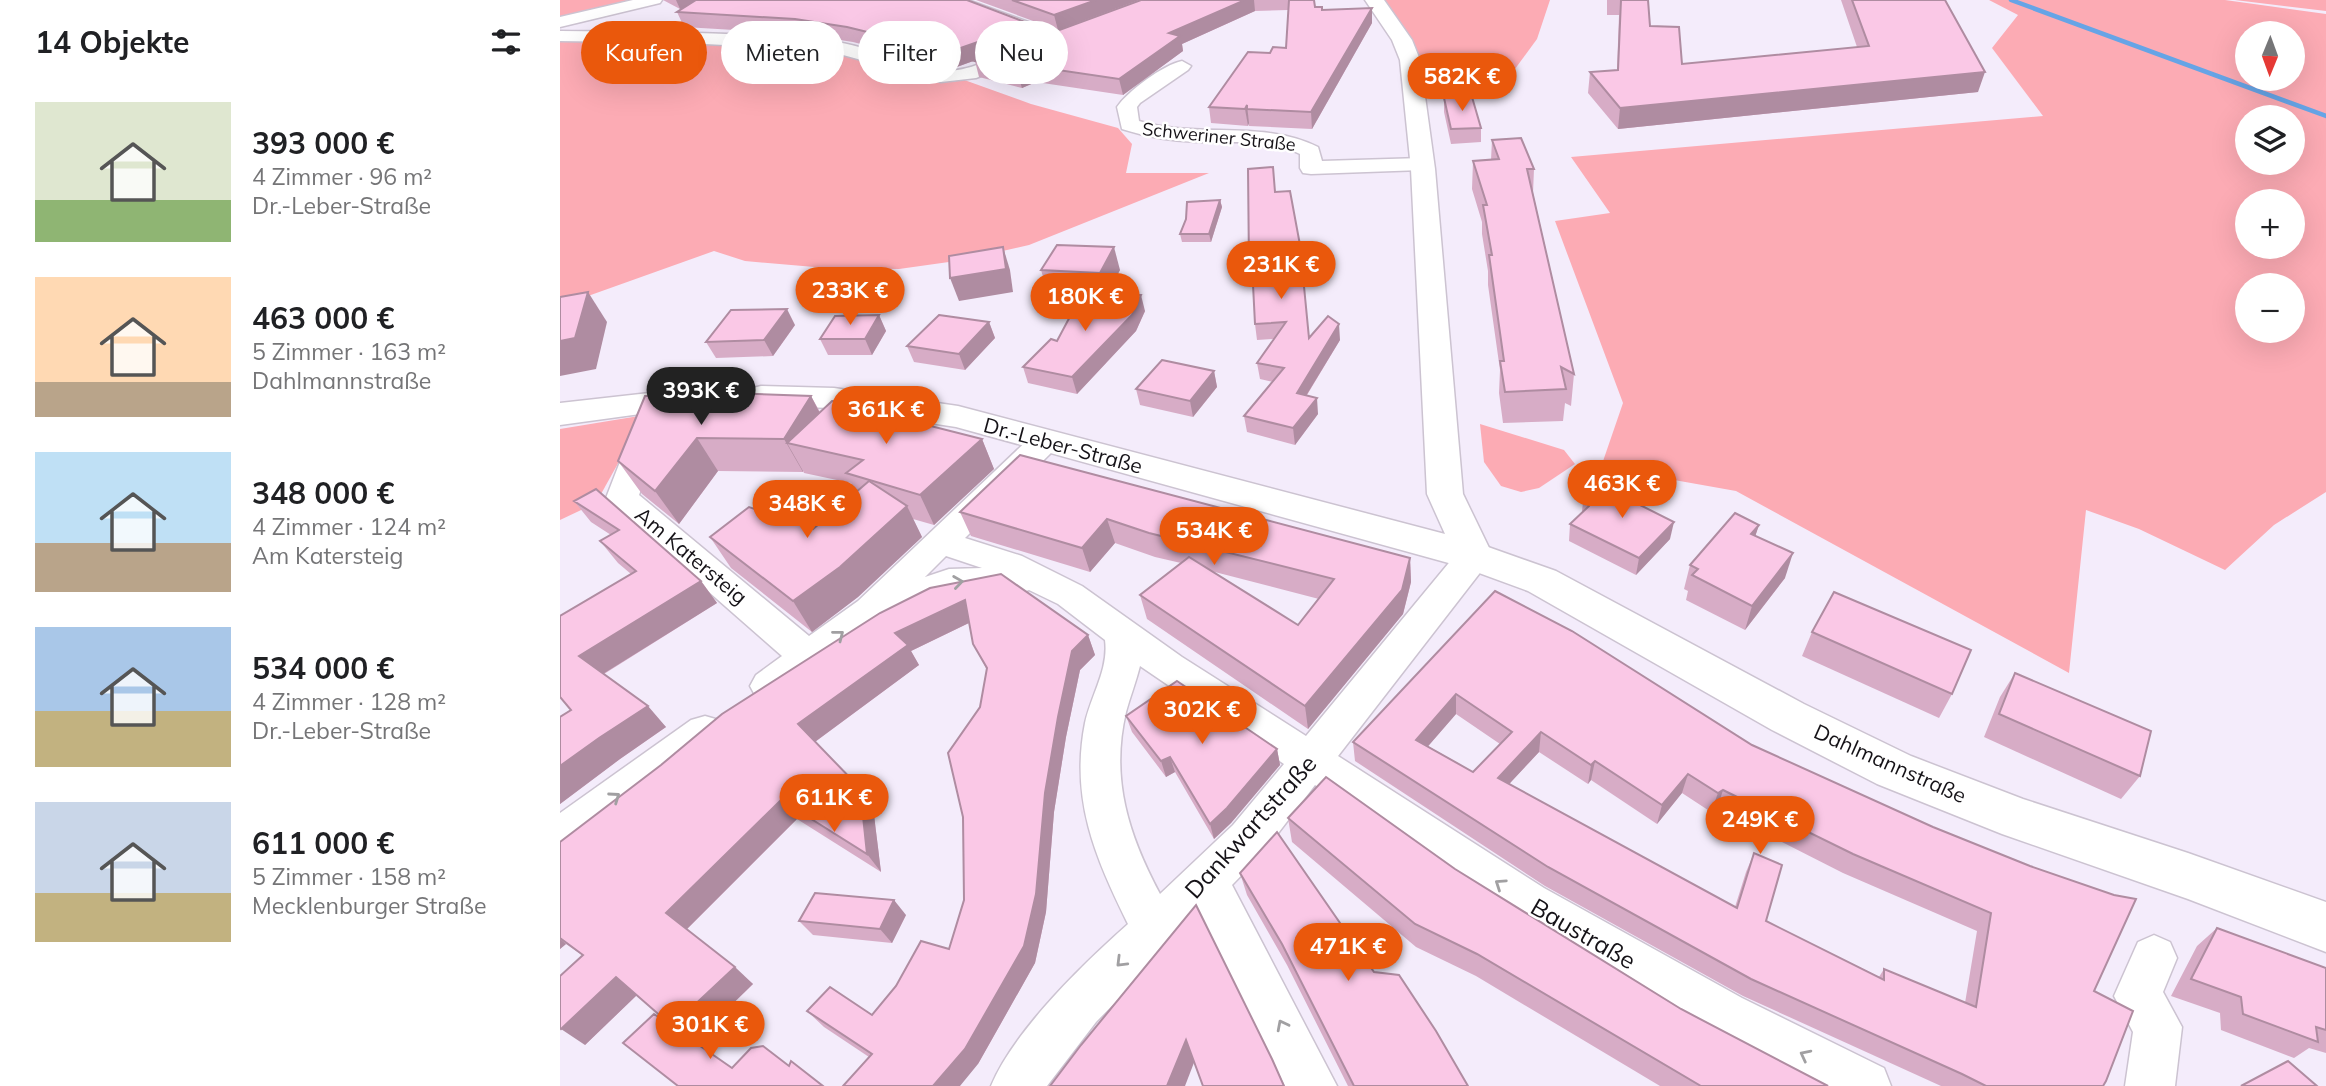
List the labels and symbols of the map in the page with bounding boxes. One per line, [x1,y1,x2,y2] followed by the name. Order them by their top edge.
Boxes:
[2235,21,2305,91] north arrow
[1405,54,1519,113] pin: 582K €
[1141,117,1297,156] street label: Schweriner Straße
[1224,242,1338,301] pin: 231K €
[793,268,907,327] pin: 233K €
[1028,274,1142,333] pin: 180K €
[644,368,758,427] pin: 393K €
[829,386,943,446] pin: 361K €
[981,411,1146,479] street label: Dr.-Leber-Straße
[1565,461,1679,520] pin: 463K €
[750,480,864,540] pin: 348K €
[630,501,753,610] street label: Am Katersteig
[1157,508,1271,567] pin: 534K €
[952,574,964,589] one-way arrow
[831,630,843,643] one-way arrow
[1145,686,1259,746] pin: 302K €
[1810,718,1970,808] street label: Dahlmannstraße
[1178,748,1322,904] street label: Dankwartstraße
[777,774,891,834] pin: 611K €
[607,793,620,805] one-way arrow
[1703,796,1817,856] pin: 249K €
[1495,880,1508,893] one-way arrow
[1526,891,1641,975] street label: Baustraße
[1291,923,1405,983] pin: 471K €
[1117,954,1130,967] one-way arrow
[653,1002,767,1061] pin: 301K €
[1277,1020,1291,1032] one-way arrow
[1800,1050,1813,1064] one-way arrow

